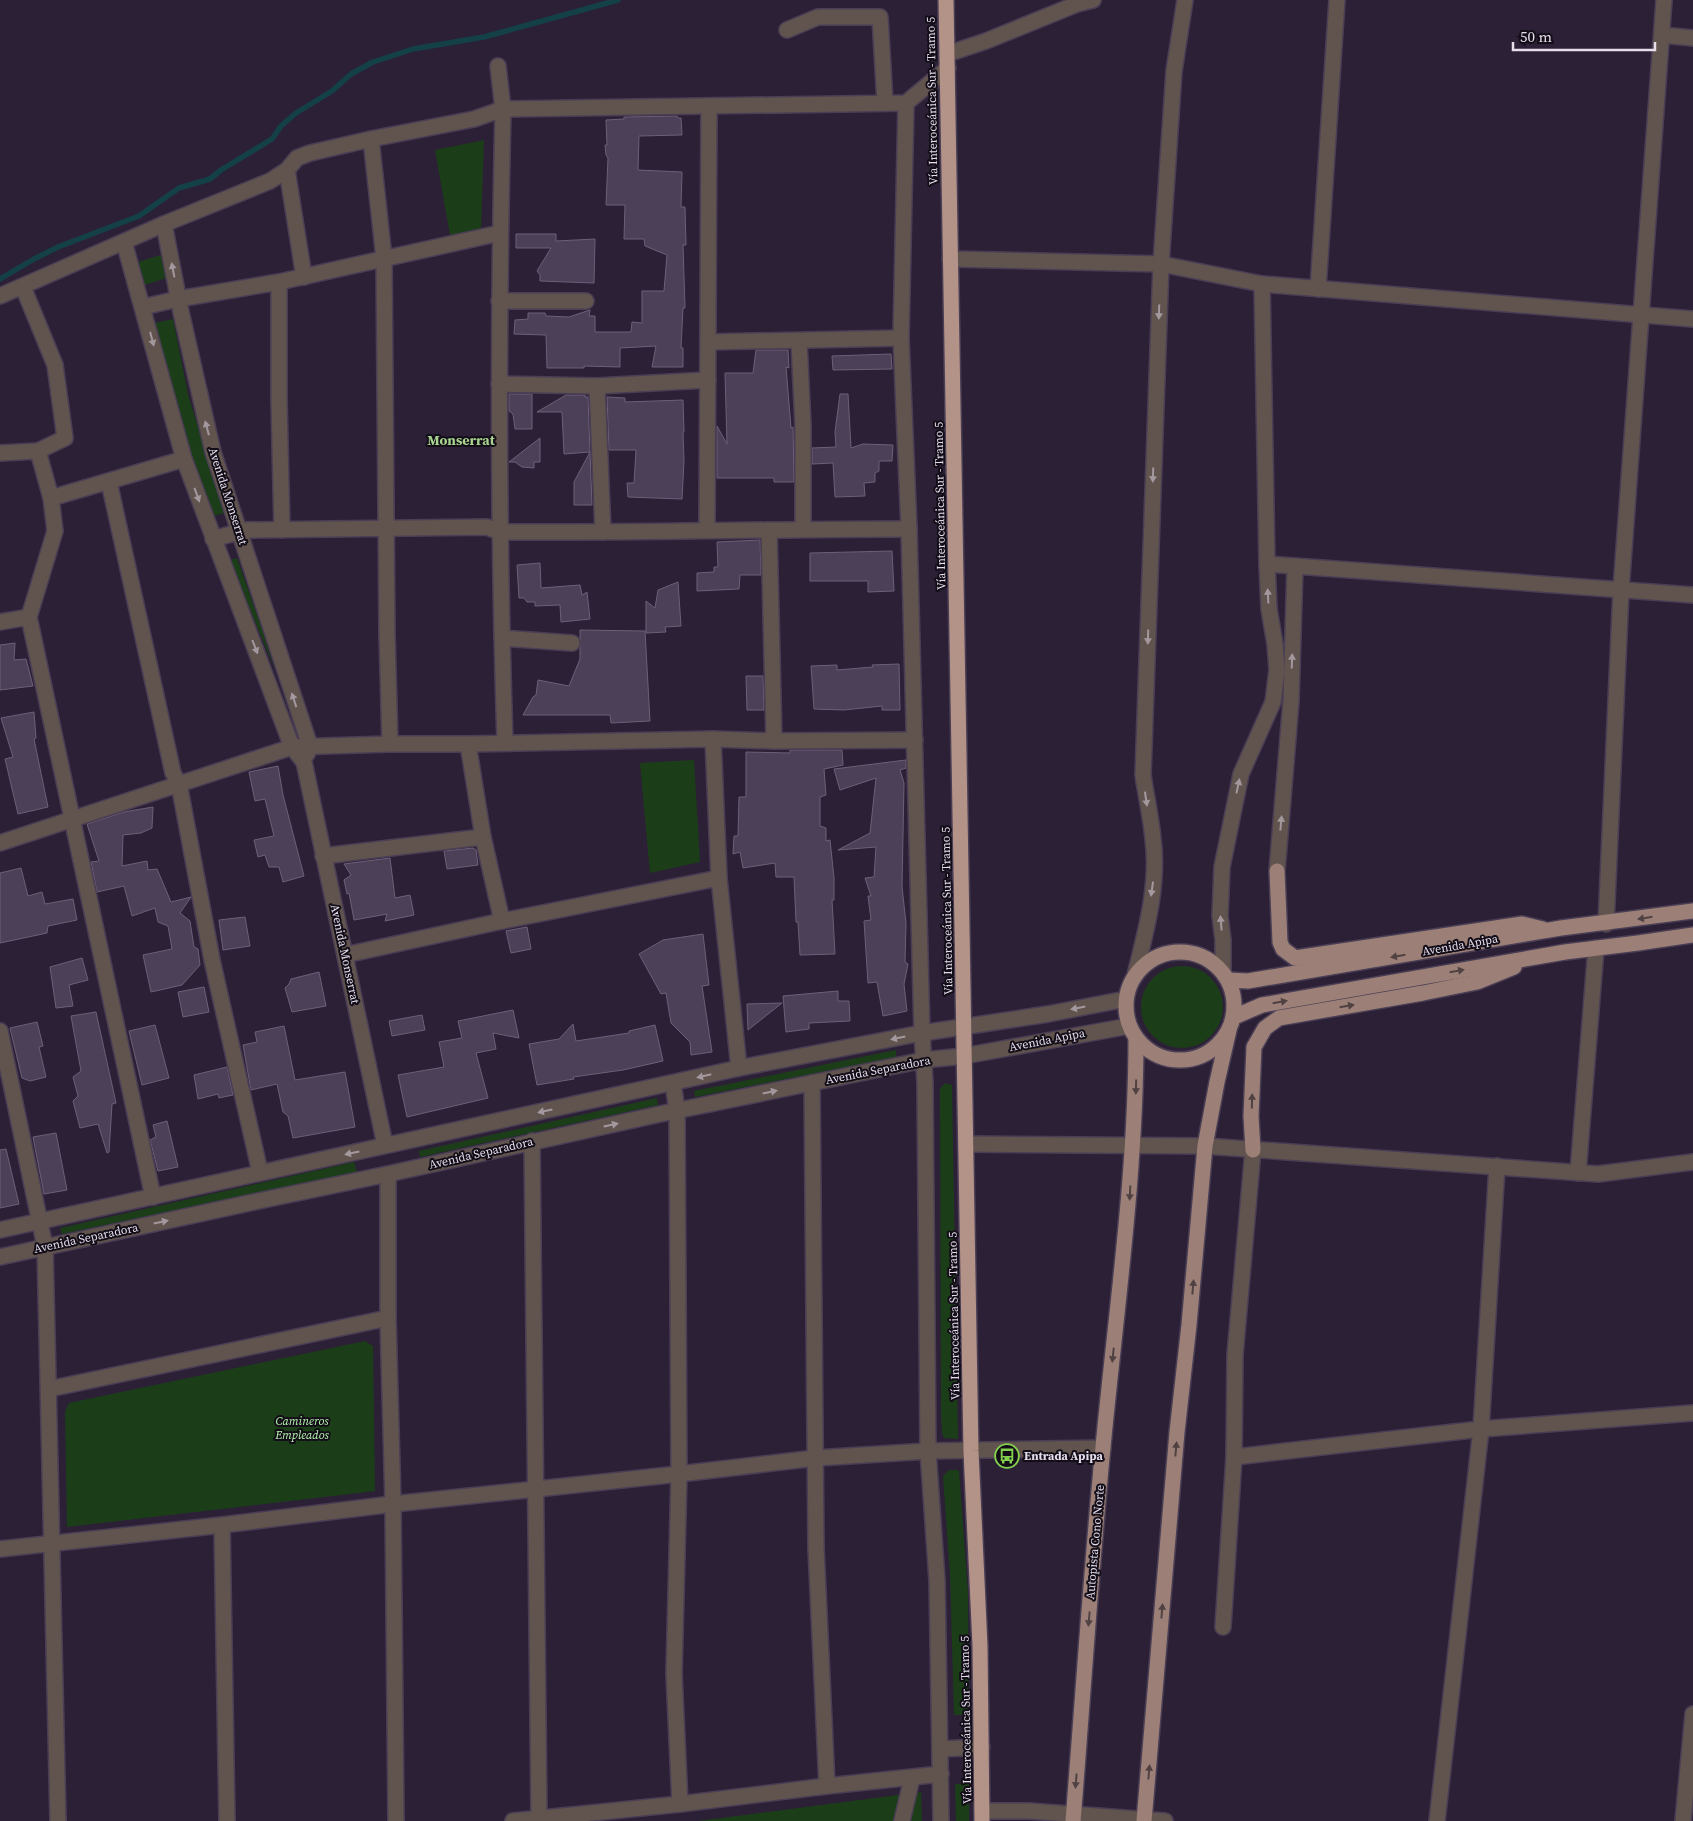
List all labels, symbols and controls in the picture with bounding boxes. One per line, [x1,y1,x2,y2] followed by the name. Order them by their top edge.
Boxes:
[923,17,941,185] street label: Vía Interoceánica Sur - Tramo 5
[1513,20,1656,52] scale bar
[1520,26,1552,47] text: 50 m
[168,261,176,277] one-way arrow
[1155,305,1163,321] one-way arrow
[148,332,156,347] one-way arrow
[203,421,211,436] one-way arrow
[931,422,949,590] street label: Vía Interoceánica Sur - Tramo 5
[427,430,496,450] district label: Monserrat
[205,445,251,547] street label: Avenida Monserrat
[1149,467,1157,483] one-way arrow
[194,488,201,503] one-way arrow
[1264,588,1272,604] one-way arrow
[1143,629,1151,645] one-way arrow
[252,640,260,654] one-way arrow
[1288,652,1296,668] one-way arrow
[290,692,298,707] one-way arrow
[1235,777,1243,793] one-way arrow
[1142,792,1150,808] one-way arrow
[1277,814,1285,830] one-way arrow
[938,827,956,995] street label: Vía Interoceánica Sur - Tramo 5
[1148,881,1156,897] one-way arrow
[327,903,363,1005] street label: Avenida Monserrat
[1217,915,1225,931] one-way arrow
[1636,915,1652,923] one-way arrow
[1421,930,1500,960] street label: Avenida Apipa
[1389,952,1405,960] one-way arrow
[1450,966,1466,974] one-way arrow
[1272,997,1288,1005] one-way arrow
[1340,1001,1356,1009] one-way arrow
[1070,1005,1086,1013] one-way arrow
[1008,1025,1087,1055] street label: Avenida Apipa
[890,1034,905,1042] one-way arrow
[824,1052,933,1088] street label: Avenida Separadora
[696,1072,711,1080] one-way arrow
[1132,1079,1140,1095] one-way arrow
[763,1087,779,1095] one-way arrow
[1248,1093,1256,1109] one-way arrow
[538,1107,553,1115] one-way arrow
[603,1120,619,1128] one-way arrow
[427,1133,535,1173] street label: Avenida Separadora
[344,1149,360,1157] one-way arrow
[1125,1185,1133,1201] one-way arrow
[154,1218,169,1226] one-way arrow
[32,1219,141,1257] street label: Avenida Separadora
[945,1232,963,1400] street label: Vía Interoceánica Sur - Tramo 5
[1189,1279,1197,1295] one-way arrow
[1109,1347,1117,1363] one-way arrow
[274,1413,330,1443] park label: Camineros Empleados
[1172,1440,1180,1456] one-way arrow
[994,1443,1020,1469] bus stop icon: Entrada Apipa
[1024,1448,1103,1464] place label: Entrada Apipa
[1082,1484,1108,1600] street label: Autopista Cono Norte
[1158,1602,1166,1618] one-way arrow
[1085,1611,1093,1627] one-way arrow
[957,1636,975,1804] street label: Vía Interoceánica Sur - Tramo 5
[1145,1764,1153,1780] one-way arrow
[1072,1773,1080,1789] one-way arrow

